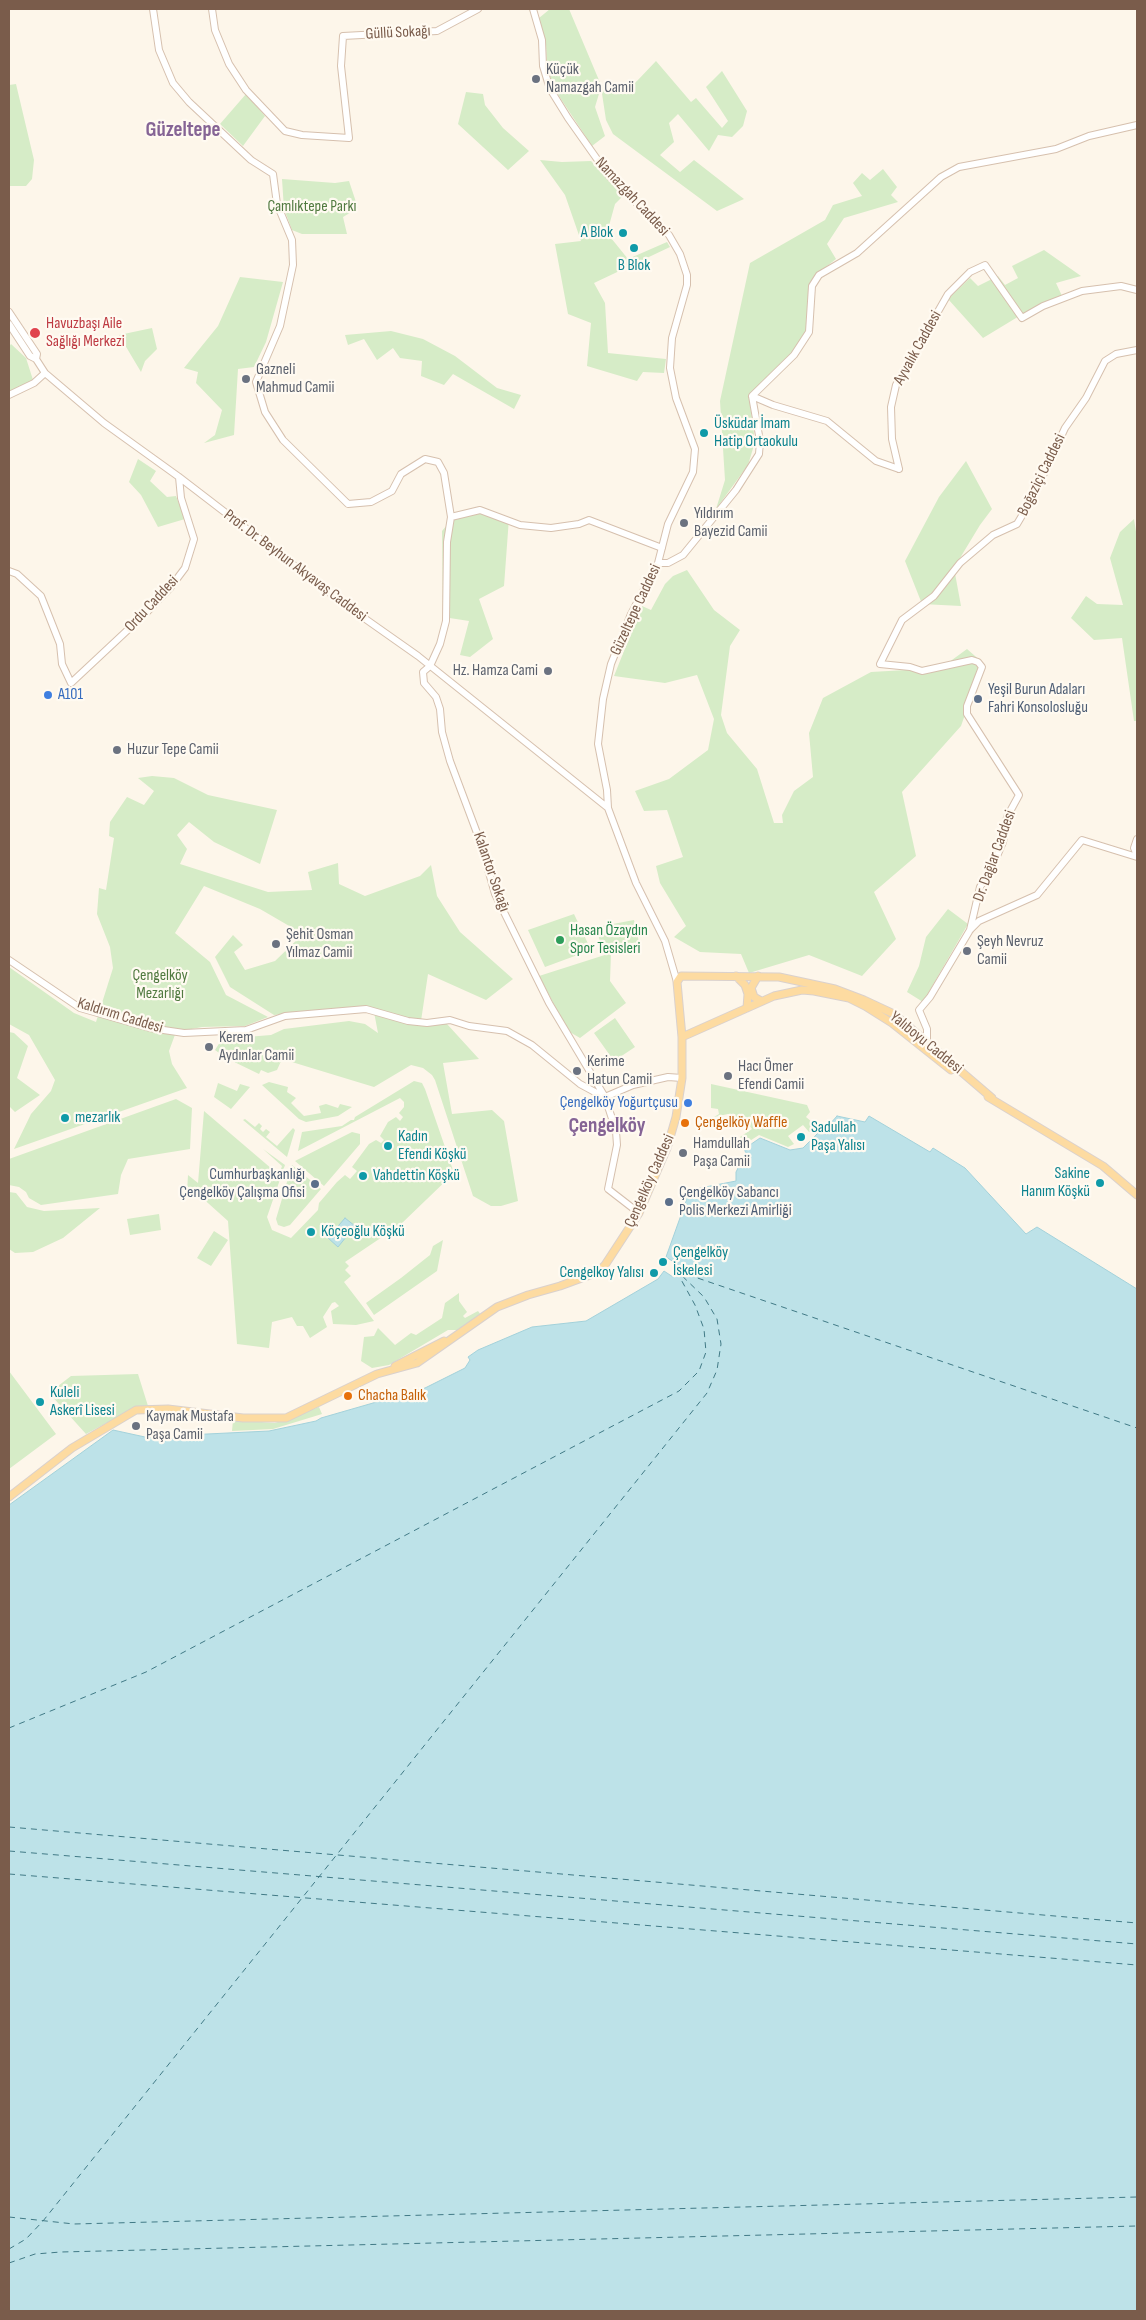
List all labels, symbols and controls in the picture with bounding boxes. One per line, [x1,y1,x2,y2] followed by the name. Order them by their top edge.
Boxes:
[365,22,431,44] street label: Güllü Sokağı
[546,60,634,98] place label: Küçük Namazgah Camii
[530,73,542,85] marker: Küçük Namazgah Camii
[145,118,221,144] district label: Güzeltepe
[591,154,673,240] street label: Namazgah Caddesi
[267,197,357,217] park label: Çamlıktepe Parkı
[581,223,613,243] place label: A Blok
[617,227,629,239] marker: A Blok
[628,242,640,254] marker: B Blok
[618,256,650,276] place label: B Blok
[890,308,946,388] street label: Ayvalık Caddesi
[46,314,125,352] place label: Havuzbaşı Aile Sağlığı Merkezi
[28,326,42,340] marker: Havuzbaşı Aile Sağlığı Merkezi
[256,360,335,398] place label: Gazneli Mahmud Camii
[240,373,252,385] marker: Gazneli Mahmud Camii
[714,414,798,452] place label: Üsküdar İmam Hatip Ortaokulu
[698,427,710,439] marker: Üsküdar İmam Hatip Ortaokulu
[1014,431,1070,519] street label: Boğaziçi Caddesi
[694,504,768,542] place label: Yıldırım Bayezid Camii
[220,506,370,626] street label: Prof. Dr. Beyhun Akyavaş Caddesi
[678,517,690,529] marker: Yıldırım Bayezid Camii
[606,561,666,659] street label: Güzeltepe Caddesi
[121,572,183,636] street label: Ordu Caddesi
[453,661,538,681] place label: Hz. Hamza Cami
[542,665,554,677] marker: Hz. Hamza Cami
[988,680,1088,718] place label: Yeşil Burun Adaları Fahri Konsolosluğu
[58,685,83,705] place label: A101
[42,689,54,701] marker: A101
[972,693,984,705] marker: Yeşil Burun Adaları Fahri Konsolosluğu
[127,740,219,760] place label: Huzur Tepe Camii
[111,744,123,756] marker: Huzur Tepe Camii
[970,808,1020,904] street label: Dr. Dağlar Caddesi
[468,830,514,914] street label: Kalantor Sokağı
[570,921,648,959] place label: Hasan Özaydın Spor Tesisleri
[286,925,353,963] place label: Şehit Osman Yılmaz Camii
[977,932,1043,970] place label: Şeyh Nevruz Camii
[554,934,566,946] marker: Hasan Özaydın Spor Tesisleri
[270,938,282,950] marker: Şehit Osman Yılmaz Camii
[961,945,973,957] marker: Şeyh Nevruz Camii
[132,966,188,1004] park label: Çengelköy Mezarlığı
[75,994,165,1038] street label: Kaldırım Caddesi
[885,1008,967,1078] street label: Yalıboyu Caddesi
[219,1028,294,1066] place label: Kerem Aydınlar Camii
[203,1041,215,1053] marker: Kerem Aydınlar Camii
[587,1052,652,1090] place label: Kerime Hatun Camii
[738,1057,804,1095] place label: Hacı Ömer Efendi Camii
[571,1065,583,1077] marker: Kerime Hatun Camii
[722,1070,734,1082] marker: Hacı Ömer Efendi Camii
[560,1093,678,1113] place label: Çengelköy Yoğurtçusu
[682,1097,694,1109] marker: Çengelköy Yoğurtçusu
[75,1108,120,1128] place label: mezarlık
[59,1112,71,1124] marker: mezarlık
[695,1113,787,1133] place label: Çengelköy Waffle
[568,1114,646,1140] district label: Çengelköy
[679,1117,691,1129] marker: Çengelköy Waffle
[811,1118,865,1156] place label: Sadullah Paşa Yalısı
[398,1127,466,1165] place label: Kadın Efendi Köşkü
[621,1131,679,1231] street label: Çengelköy Caddesi
[795,1131,807,1143] marker: Sadullah Paşa Yalısı
[693,1134,750,1172] place label: Hamdullah Paşa Camii
[382,1140,394,1152] marker: Kadın Efendi Köşkü
[677,1147,689,1159] marker: Hamdullah Paşa Camii
[1021,1164,1090,1202] place label: Sakine Hanım Köşkü
[179,1165,305,1203] place label: Cumhurbaşkanlığı Çengelköy Çalışma Ofisi
[373,1166,460,1186] place label: Vahdettin Köşkü
[357,1170,369,1182] marker: Vahdettin Köşkü
[1094,1177,1106,1189] marker: Sakine Hanım Köşkü
[309,1178,321,1190] marker: Cumhurbaşkanlığı Çengelköy Çalışma Ofisi
[679,1183,792,1221] place label: Çengelköy Sabancı Polis Merkezi Amirliği
[663,1196,675,1208] marker: Çengelköy Sabancı Polis Merkezi Amirliği
[321,1222,405,1242] place label: Köçeoğlu Köşkü
[305,1226,317,1238] marker: Köçeoğlu Köşkü
[673,1243,728,1281] place label: Çengelköy İskelesi
[657,1256,669,1268] marker: Çengelköy İskelesi
[559,1263,644,1283] place label: Cengelkoy Yalısı
[648,1267,660,1279] marker: Cengelkoy Yalısı
[50,1383,115,1421] place label: Kuleli Askerî Lisesi
[358,1386,426,1406] place label: Chacha Balık
[342,1390,354,1402] marker: Chacha Balık
[34,1396,46,1408] marker: Kuleli Askerî Lisesi
[146,1407,234,1445] place label: Kaymak Mustafa Paşa Camii
[130,1420,142,1432] marker: Kaymak Mustafa Paşa Camii

